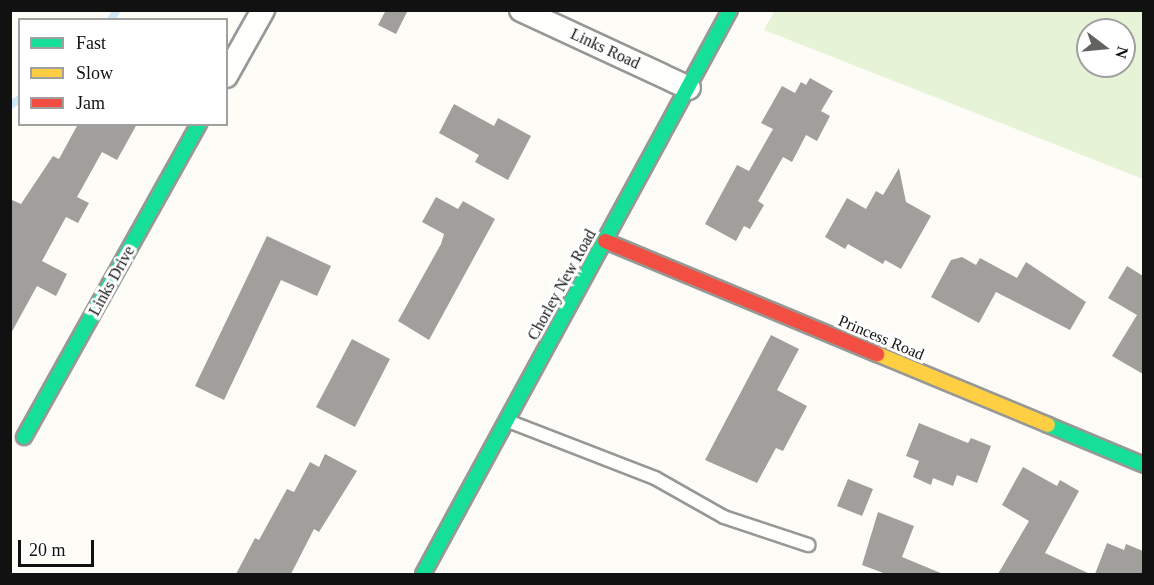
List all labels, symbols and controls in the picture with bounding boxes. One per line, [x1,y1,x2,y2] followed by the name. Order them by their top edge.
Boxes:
[18,18,228,126] legend
[1076,18,1136,78] north arrow
[567,25,643,73] street label: Links Road
[76,33,106,53] text: Fast
[1112,45,1132,60] text: N
[76,63,113,83] text: Slow
[76,93,105,113] text: Jam
[524,226,600,344] street label: Chorley New Road
[85,243,139,319] street label: Links Drive
[835,311,927,365] street label: Princess Road
[21,528,98,566] scale bar
[29,540,66,560] text: 20 m

